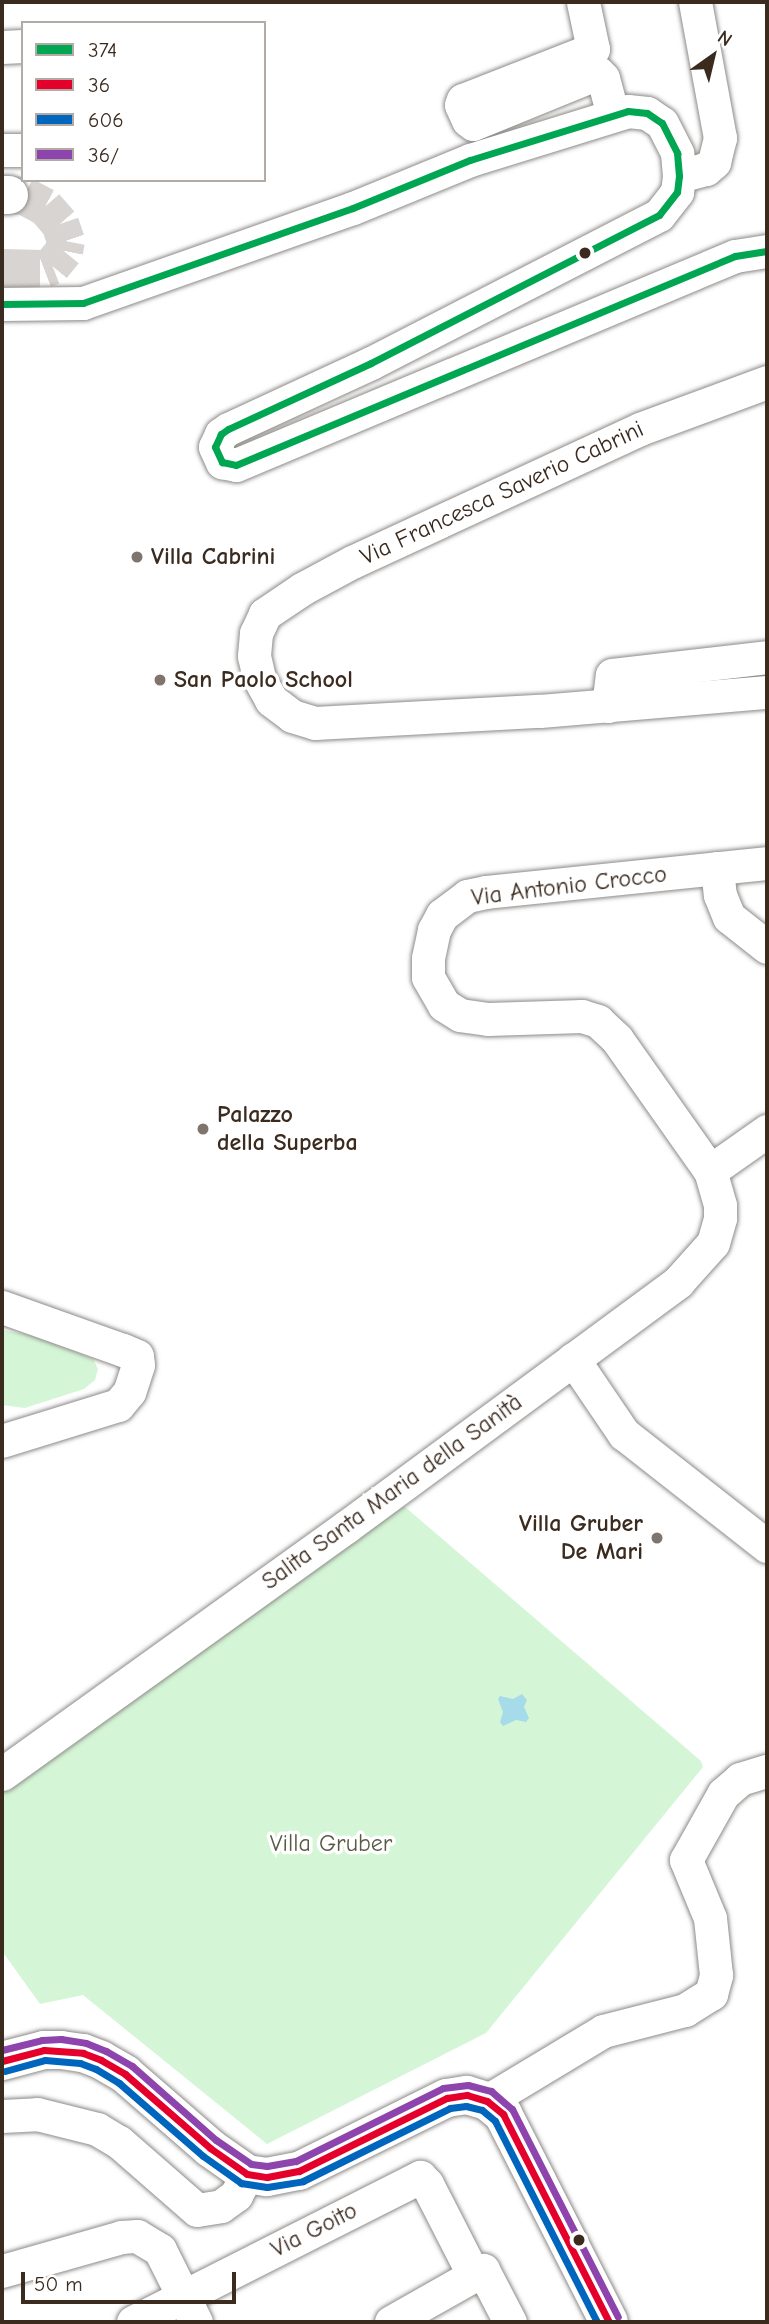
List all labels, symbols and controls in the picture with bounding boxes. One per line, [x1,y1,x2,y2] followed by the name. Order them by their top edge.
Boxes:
[21,21,266,182] legend
[678,21,748,91] north arrow
[713,26,736,51] text: N
[88,38,117,62] text: 374
[88,73,110,97] text: 36
[88,108,124,132] text: 606
[88,143,119,167] text: 36/
[578,246,592,260] unlabelled marker
[356,415,648,571] street label: Via Francesca Saverio Cabrini
[151,543,275,571] place label: Villa Cabrini
[129,549,145,565] marker: Villa Cabrini
[174,666,353,694] place label: San Paolo School
[152,672,168,688] marker: San Paolo School
[470,860,668,912] street label: Via Antonio Crocco
[217,1101,358,1157] place label: Palazzo della Superba
[195,1121,211,1137] marker: Palazzo della Superba
[256,1388,528,1596] street label: Salita Santa Maria della Sanità
[519,1510,643,1566] place label: Villa Gruber De Mari
[649,1530,665,1546] marker: Villa Gruber De Mari
[270,1830,392,1858] park label: Villa Gruber
[266,2196,362,2264] street label: Via Goito
[572,2233,586,2247] unlabelled marker
[24,2258,240,2302] scale bar
[34,2272,83,2296] text: 50 m

